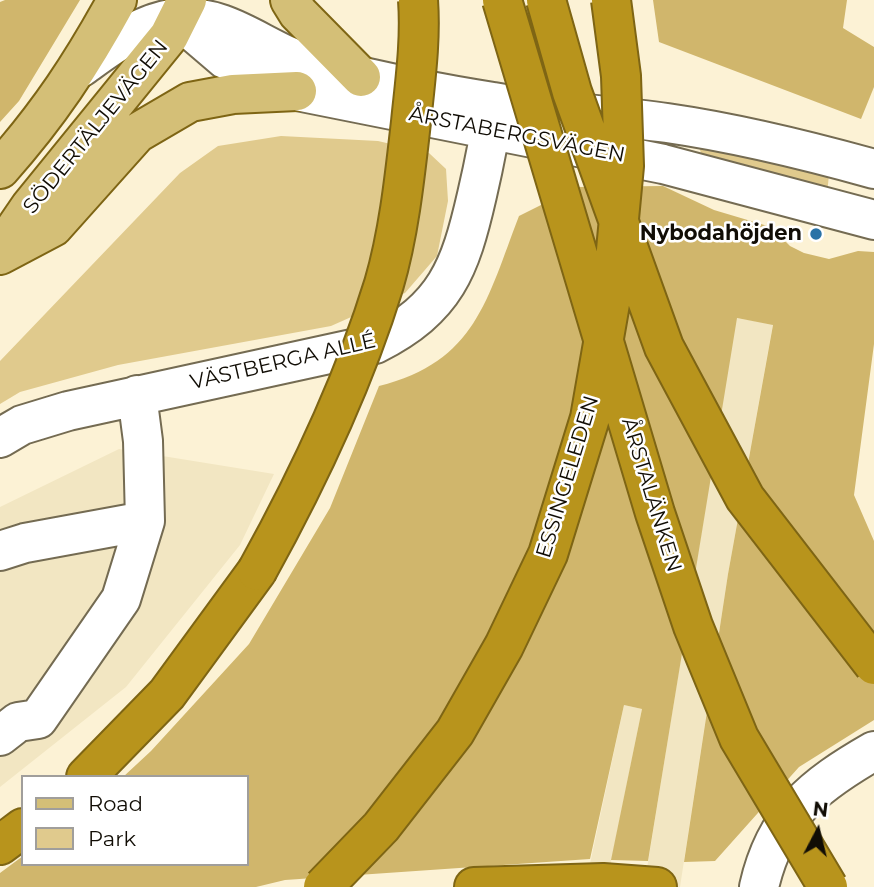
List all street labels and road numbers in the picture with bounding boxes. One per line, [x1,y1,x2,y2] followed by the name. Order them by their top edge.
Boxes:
[18,35,174,219] street label: SÖDERTÄLJEVÄGEN
[407,102,627,168] street label: ÅRSTABERGSVÄGEN
[188,328,378,396] street label: VÄSTBERGA ALLÉ
[531,393,605,561] street label: ESSINGELEDEN
[616,415,686,575] street label: ÅRSTALÄNKEN

